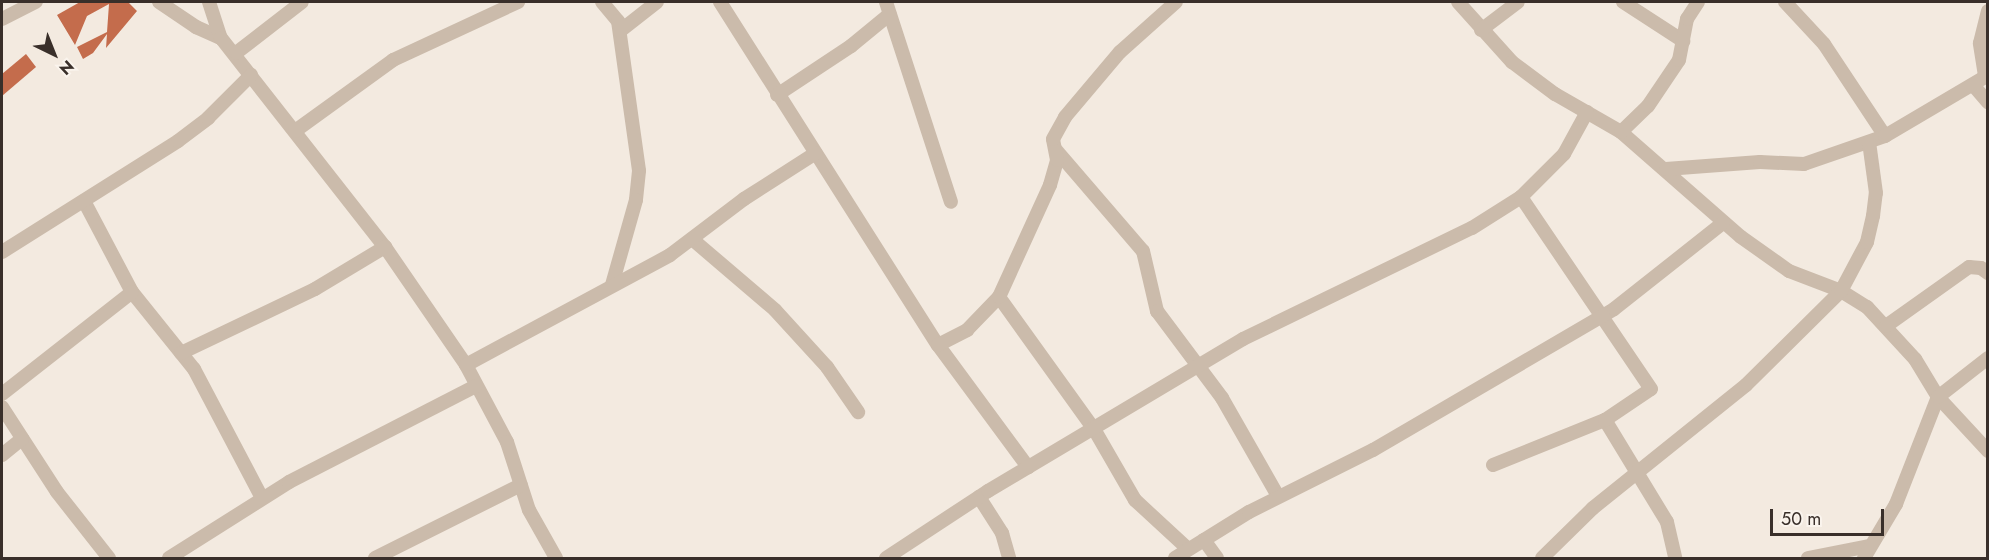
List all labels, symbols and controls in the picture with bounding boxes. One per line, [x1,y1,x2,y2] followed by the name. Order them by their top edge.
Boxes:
[24,24,84,84] north arrow
[54,55,79,80] text: N
[1773,497,1887,535] scale bar
[1781,506,1821,532] text: 50 m

